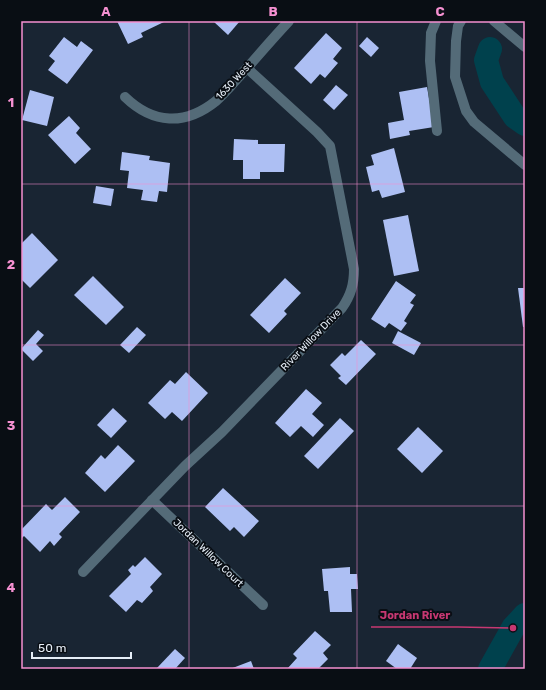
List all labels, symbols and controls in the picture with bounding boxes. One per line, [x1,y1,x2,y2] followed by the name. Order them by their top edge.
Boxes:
[101,4,111,19] text: A
[268,4,278,19] text: B
[435,4,445,19] text: C
[213,60,255,102] street label: 1630 West
[8,95,14,110] text: 1
[7,257,15,272] text: 2
[279,306,344,373] street label: River Willow Drive
[7,418,16,433] text: 3
[170,516,246,590] street label: Jordan Willow Court
[7,580,16,595] text: 4
[371,604,458,627] callout: Jordan River
[380,609,450,622] text: Jordan River
[32,634,131,660] scale bar
[38,641,66,655] text: 50 m

